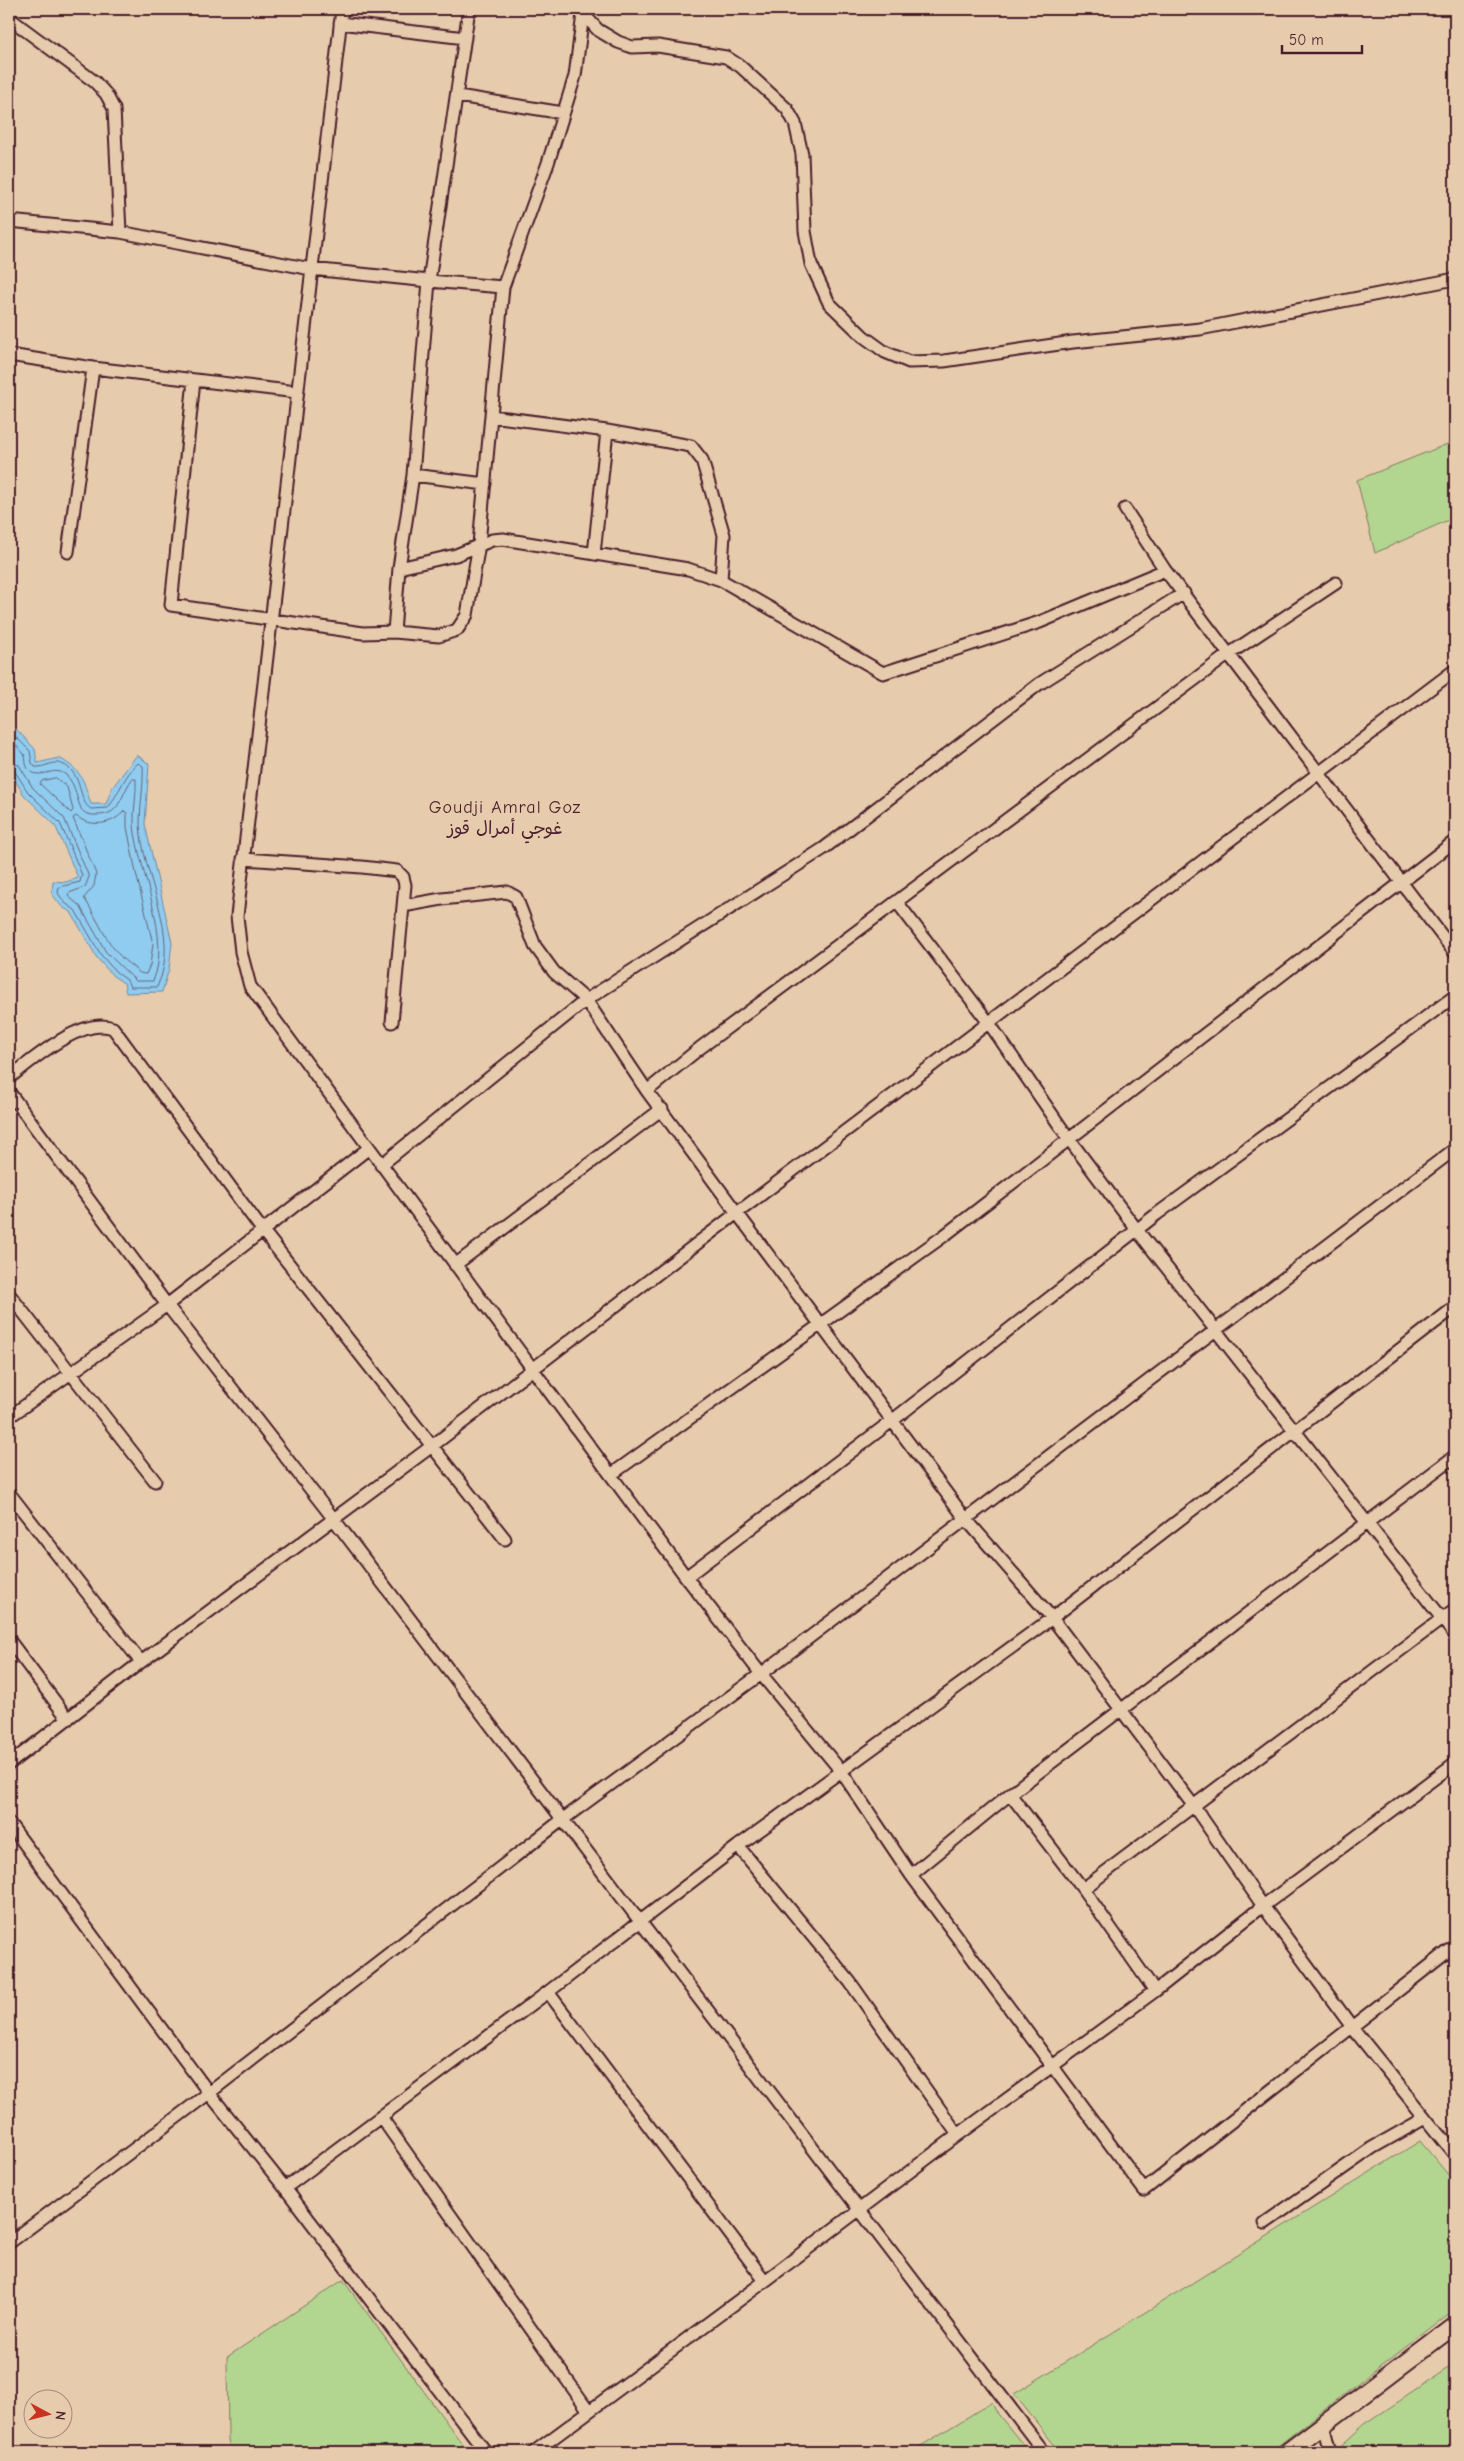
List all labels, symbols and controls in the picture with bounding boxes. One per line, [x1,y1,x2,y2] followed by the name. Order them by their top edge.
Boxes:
[1282,22,1362,54] scale bar
[1289,31,1324,49] text: 50 m
[429,797,581,844] district label: Goudji Amral Goz غوجي أمرال قوز
[22,2388,72,2438] north arrow
[51,2410,69,2421] text: N

